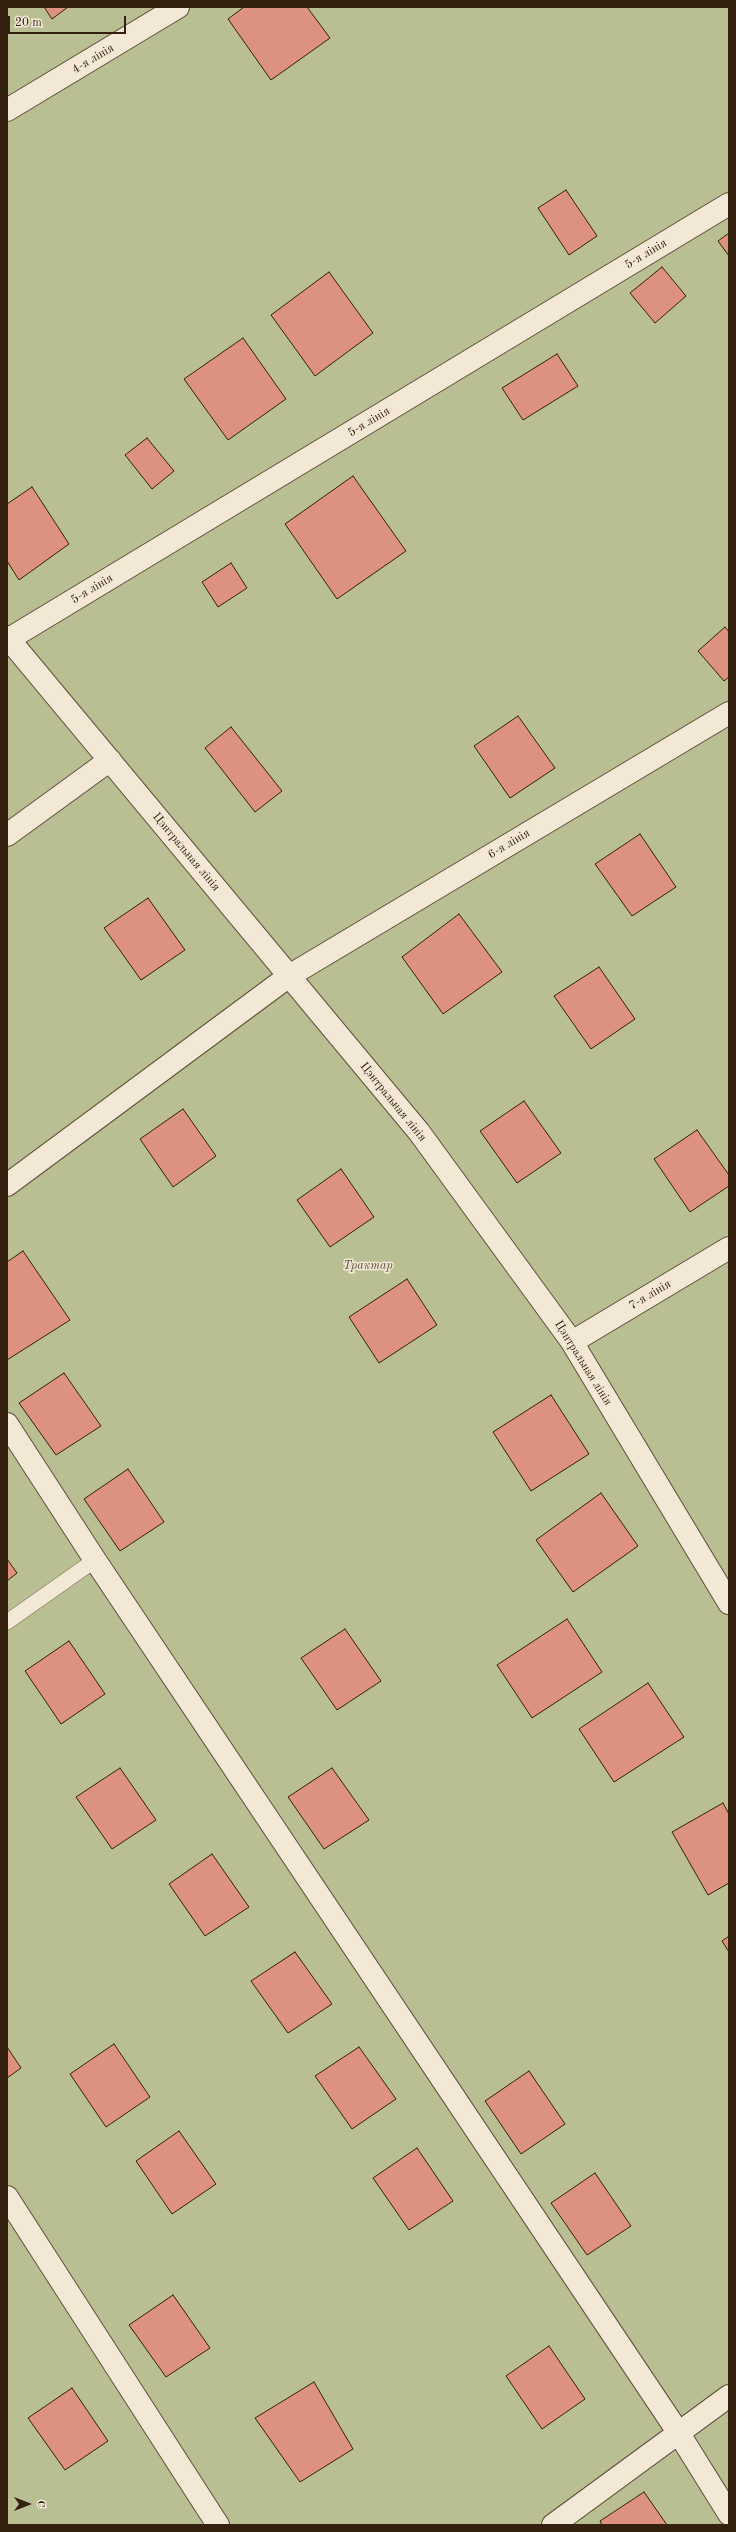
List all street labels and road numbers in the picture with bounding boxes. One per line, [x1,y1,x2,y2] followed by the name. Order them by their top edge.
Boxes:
[69,41,117,77] street label: 4-я лінія
[622,236,670,272] street label: 5-я лінія
[345,404,393,440] street label: 5-я лінія
[68,571,116,607] street label: 5-я лінія
[149,810,223,894] street label: Цэнтральная лінія
[485,826,533,862] street label: 6-я лінія
[357,1059,429,1145] street label: Цэнтральная лінія
[626,1277,674,1313] street label: 7-я лінія
[551,1318,615,1408] street label: Цэнтральная лінія

